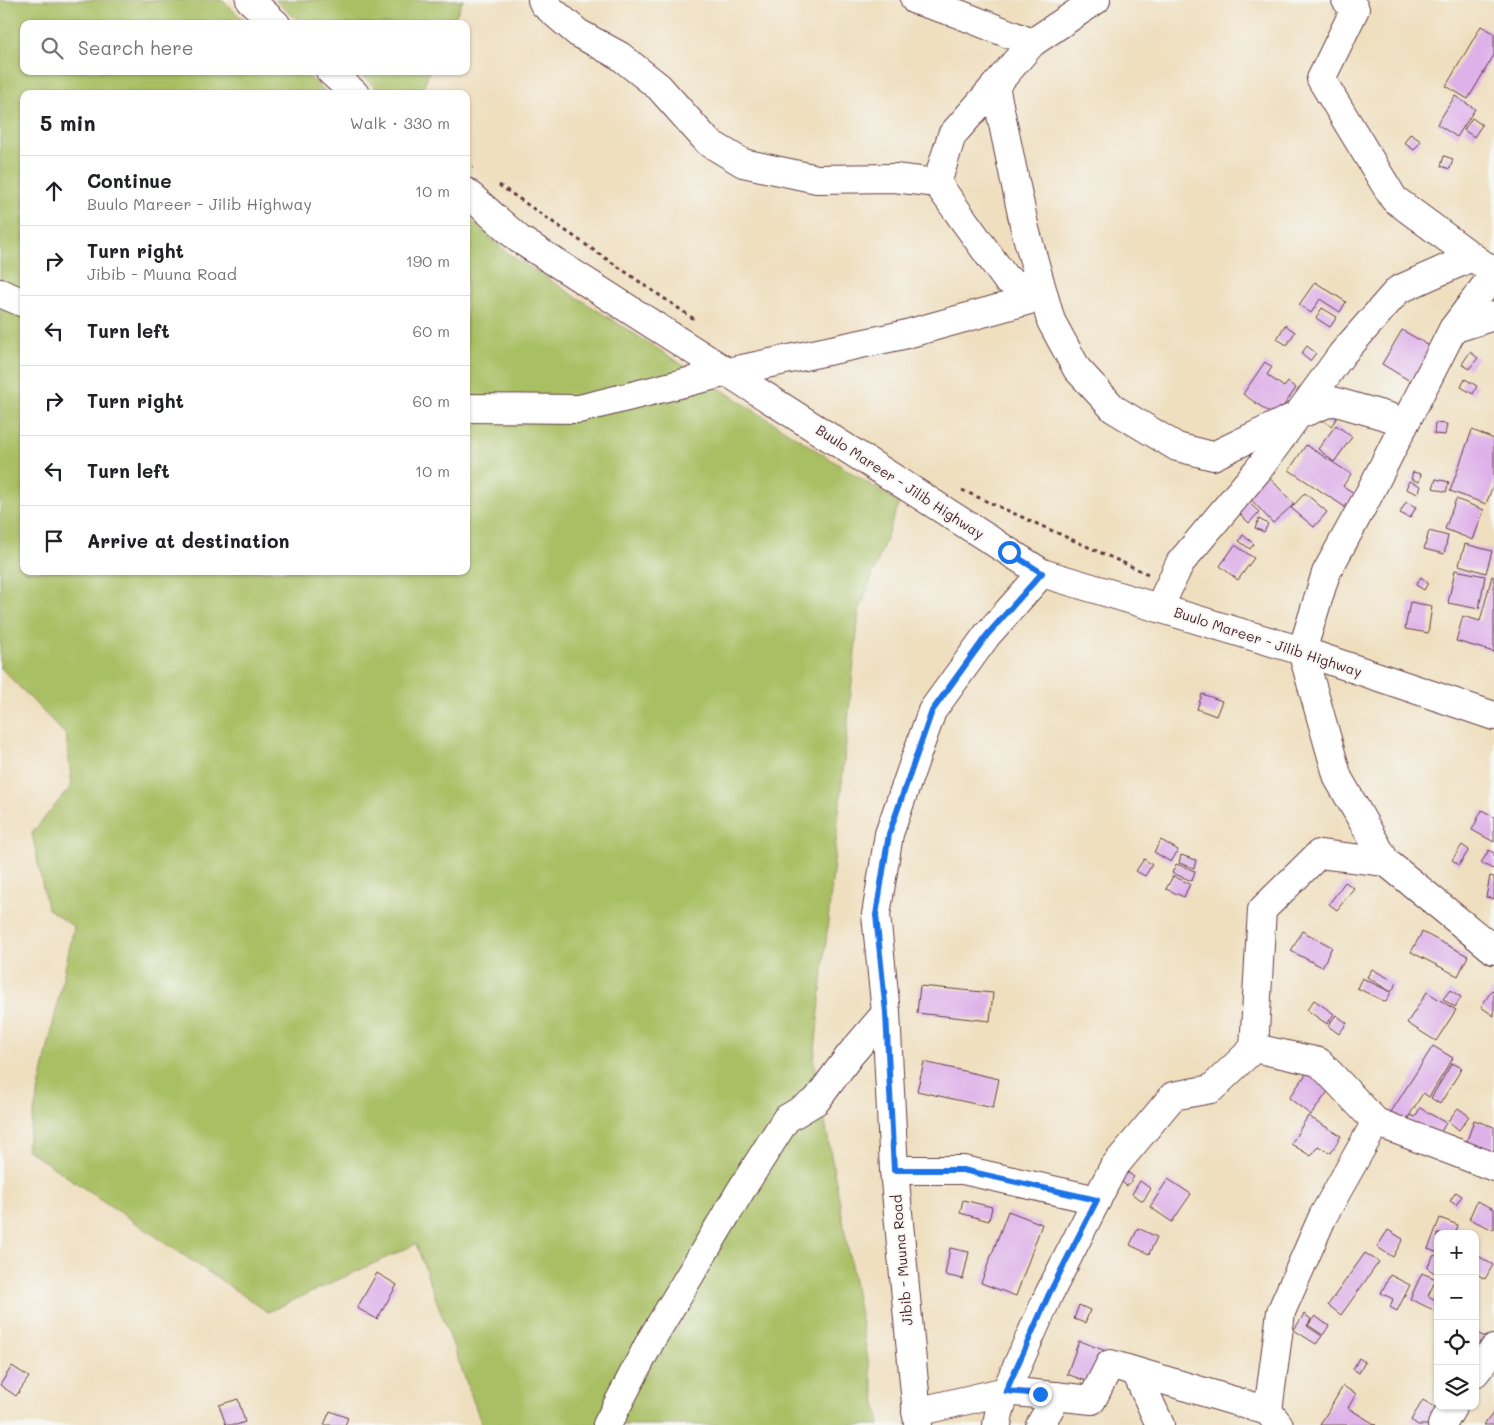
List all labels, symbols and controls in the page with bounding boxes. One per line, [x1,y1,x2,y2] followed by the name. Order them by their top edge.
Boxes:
[20,20,470,75] search box
[38,34,66,62] icon: search
[78,35,194,60] text: Search here
[40,109,96,136] text: 5 min
[350,112,450,133] text: Walk · 330 m
[87,168,172,193] text: Continue
[40,177,68,205] icon: ahead
[415,180,450,201] text: 10 m
[87,193,312,214] text: Buulo Mareer - Jilib Highway
[87,238,184,263] text: Turn right
[40,247,68,275] icon: right
[406,250,450,271] text: 190 m
[87,263,237,284] text: Jibib - Muuna Road
[40,317,68,345] icon: left
[87,318,170,343] text: Turn left
[413,320,450,341] text: 60 m
[40,387,68,415] icon: right
[87,388,184,413] text: Turn right
[413,390,450,411] text: 60 m
[813,420,988,543] street label: Buulo Mareer - Jilib Highway
[40,457,68,485] icon: left
[87,458,170,483] text: Turn left
[415,460,450,481] text: 10 m
[40,527,68,555] icon: arrive
[87,528,290,553] text: Arrive at destination
[998,541,1021,564] route start
[1172,602,1365,681] street label: Buulo Mareer - Jilib Highway
[886,1194,917,1326] street label: Jibib - Muuna Road
[1434,1230,1479,1410] map controls
[1434,1230,1479,1275] button: +
[1434,1275,1479,1320] button: −
[1434,1320,1479,1365] button: locate
[1434,1365,1479,1410] button: layers
[1029,1383,1052,1406] route end

